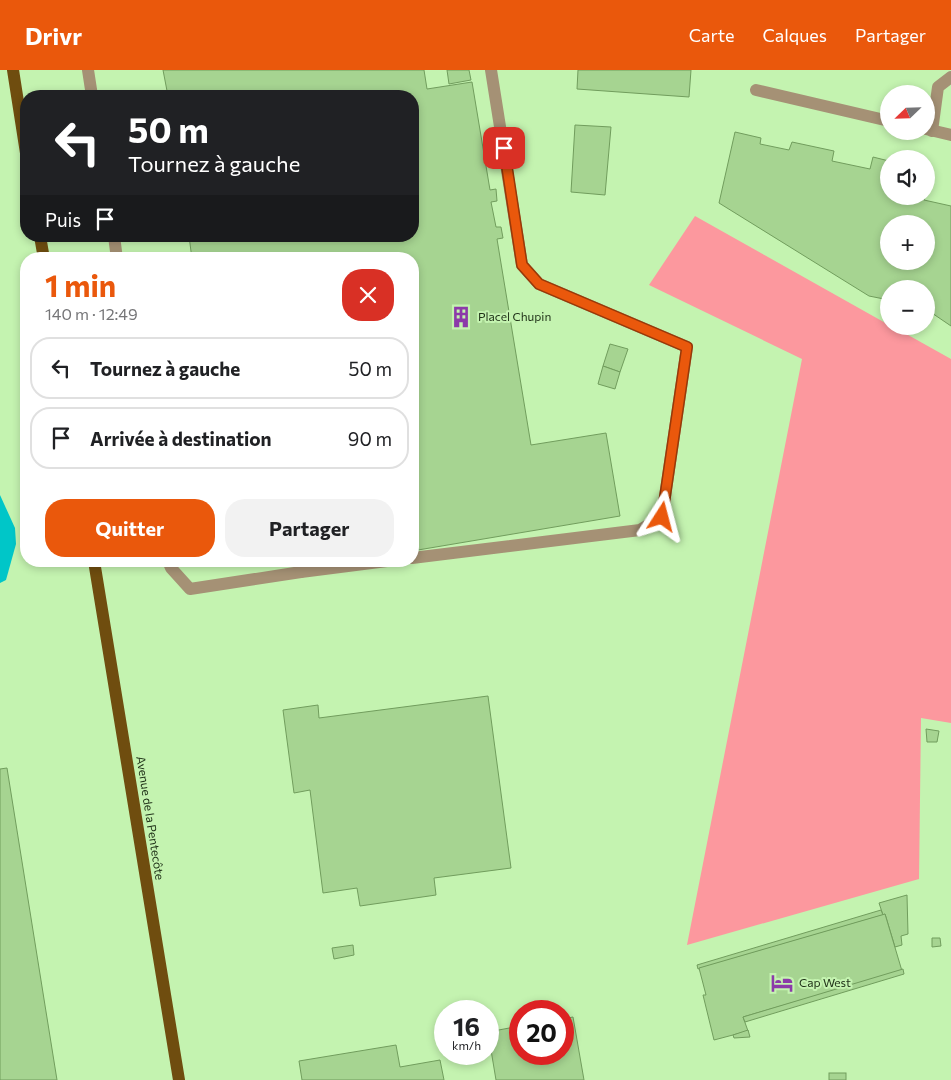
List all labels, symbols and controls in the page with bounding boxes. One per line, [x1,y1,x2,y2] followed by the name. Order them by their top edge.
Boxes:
[25,21,82,50] text: Drivr
[689,24,734,46] text: Carte
[762,24,827,46] text: Calques
[855,24,926,46] text: Partager
[880,85,935,140] north arrow
[880,85,935,335] map controls
[128,107,209,150] text: 50 m
[45,110,110,175] icon: left
[483,127,525,169] pin
[490,134,518,162] icon: arrive
[128,150,300,177] text: Tournez à gauche
[880,150,935,205] button: sound
[91,205,119,233] icon: arrive
[45,208,81,231] text: Puis
[880,215,935,270] button: +
[45,266,116,303] text: 1 min
[342,269,394,321] button: close
[880,280,935,335] button: −
[45,304,138,323] text: 140 m · 12:49
[448,304,474,330] building icon: Placel Chupin
[478,309,551,323] place label: Placel Chupin
[47,354,75,382] icon: left
[90,357,240,380] text: Tournez à gauche
[348,357,392,380] text: 50 m
[47,424,75,452] icon: arrive
[90,427,272,450] text: Arrivée à destination
[348,427,392,450] text: 90 m
[635,490,687,542] position arrow
[45,499,215,557] button: Quitter
[225,499,394,557] button: Partager
[134,755,168,881] street label: Avenue de la Pentecôte
[769,970,795,996] hotel icon: Cap West
[799,975,851,989] place label: Cap West
[509,1000,574,1065] speed limit sign: 20
[453,1011,480,1041] text: 16
[452,1038,481,1052] text: km/h

